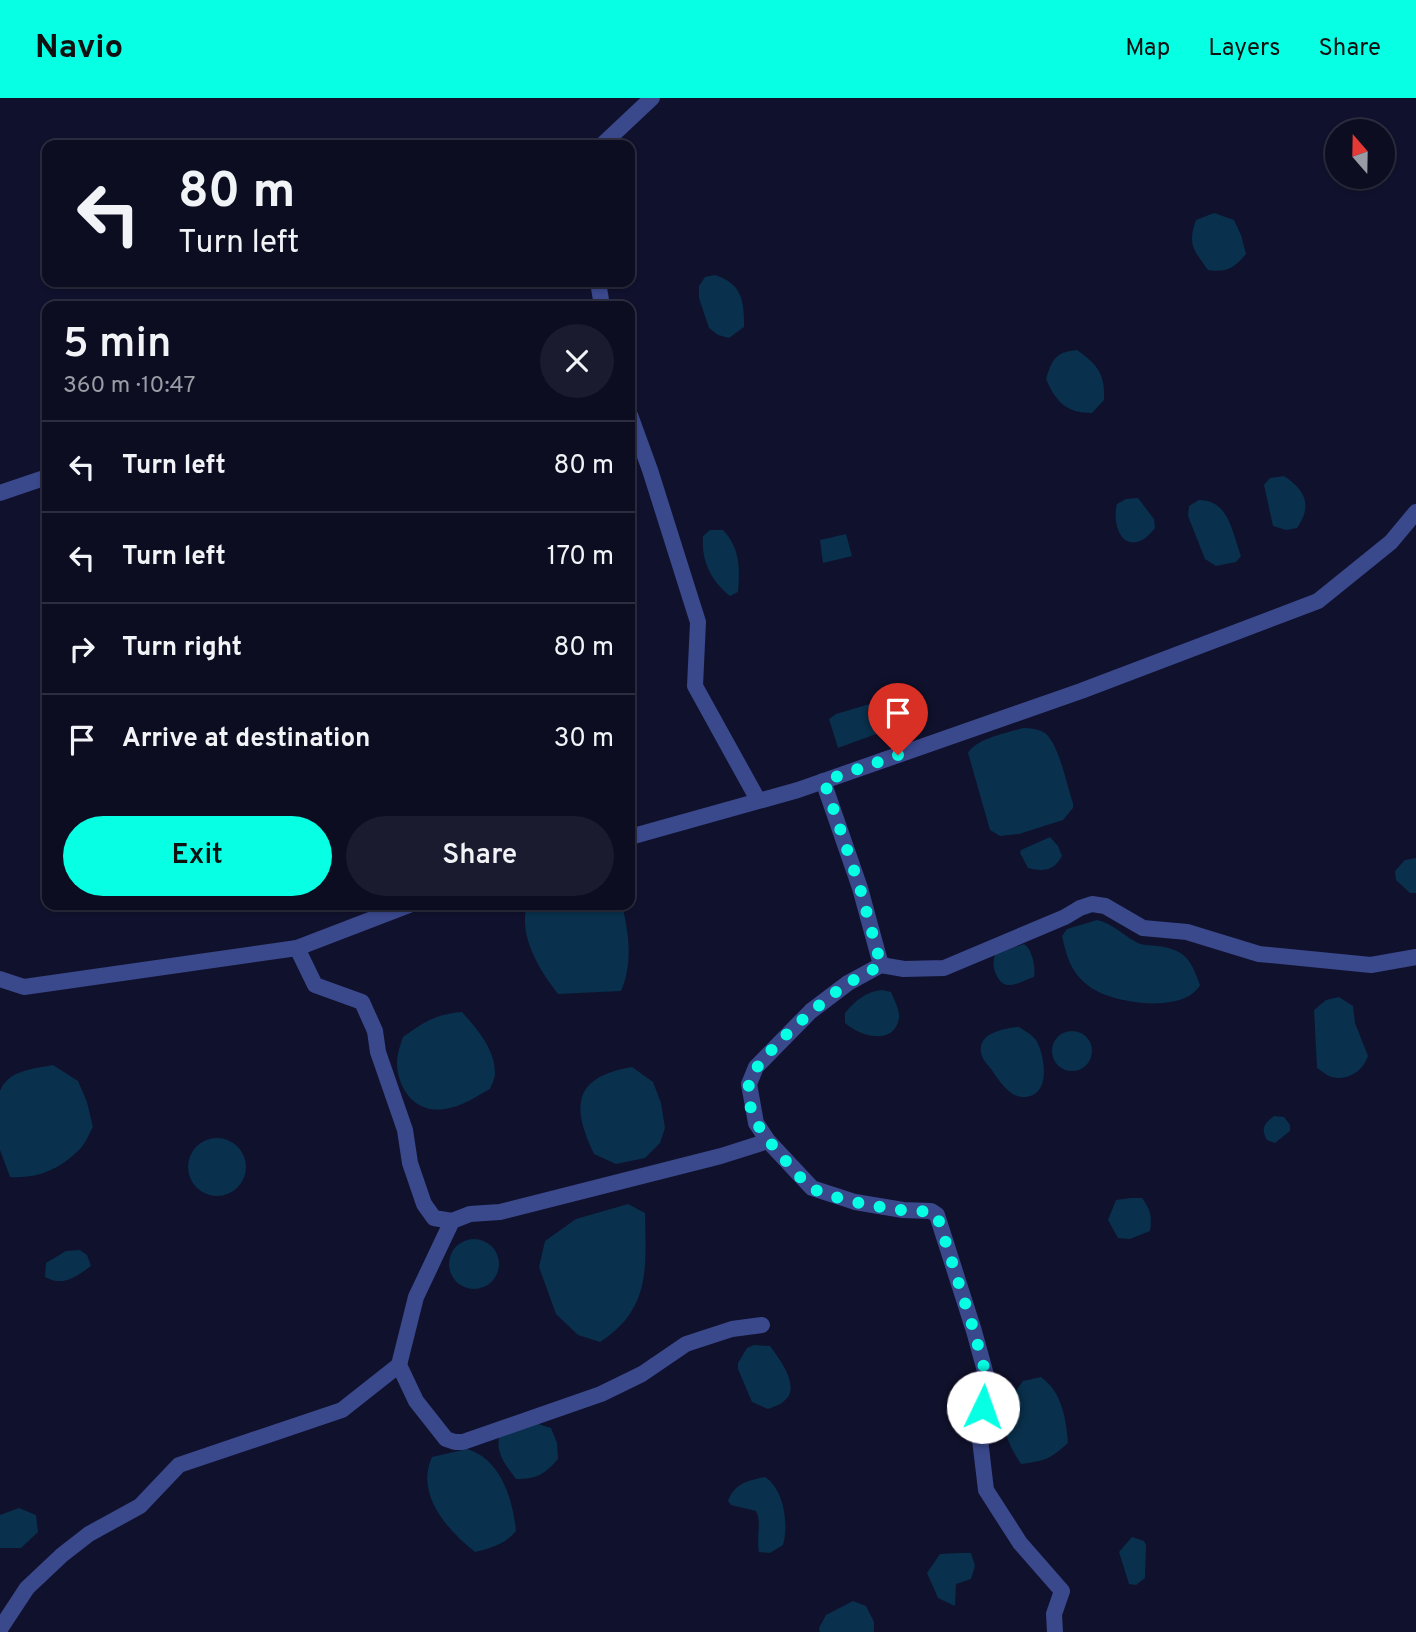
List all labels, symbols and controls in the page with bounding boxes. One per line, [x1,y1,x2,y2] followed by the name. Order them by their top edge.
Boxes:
[35,28,123,70] text: Navio
[1125,34,1170,64] text: Map
[1208,34,1280,64] text: Layers
[1318,34,1381,64] text: Share
[1325,119,1395,189] north arrow
[1325,119,1395,189] map controls
[178,163,295,225] text: 80 m
[63,168,154,259] icon: left
[178,224,299,264] text: Turn left
[63,319,171,372] text: 5 min
[540,324,614,398] button: close
[63,372,196,401] text: 360 m · 10:47
[63,448,101,486] icon: left
[122,450,226,483] text: Turn left
[554,450,614,483] text: 80 m
[63,539,101,577] icon: left
[122,541,226,574] text: Turn left
[547,541,614,574] text: 170 m
[63,630,101,668] icon: right
[122,632,242,665] text: Turn right
[554,632,614,665] text: 80 m
[868,683,928,755] pin
[879,694,917,732] icon: arrive
[63,721,101,759] icon: arrive
[122,723,370,756] text: Arrive at destination
[554,723,614,756] text: 30 m
[63,816,332,896] button: Exit
[346,816,614,896] button: Share
[946,1370,1020,1444] position arrow

